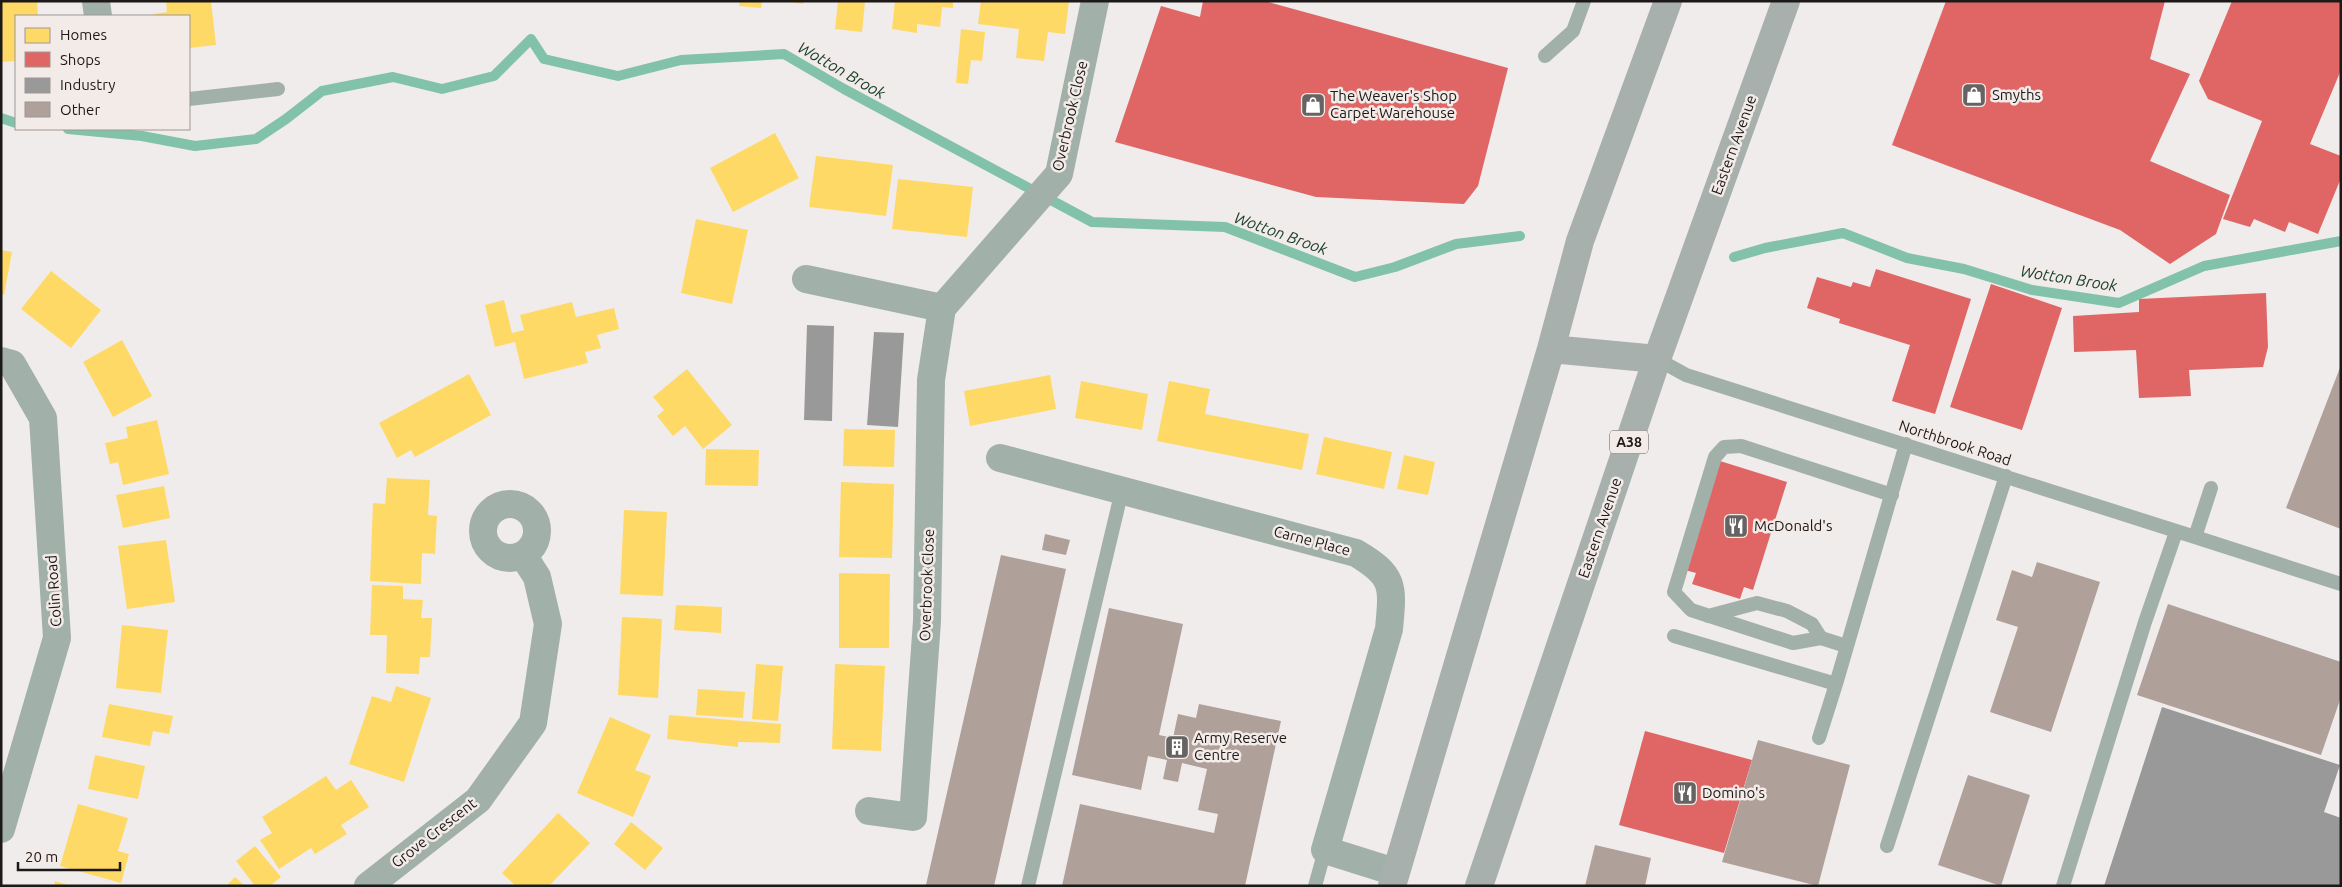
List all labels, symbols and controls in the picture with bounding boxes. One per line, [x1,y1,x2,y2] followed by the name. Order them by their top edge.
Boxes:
[15,15,190,130] legend
[60,26,107,43] text: Homes
[795,38,890,103] water label: Wotton Brook
[60,51,101,68] text: Shops
[1049,59,1090,173] street label: Overbrook Close
[60,76,115,93] text: Industry
[1961,82,1987,108] shop icon: Smyths
[1992,86,2041,103] place label: Smyths
[1330,87,1457,121] place label: The Weaver's Shop Carpet Warehouse
[1300,92,1326,118] shop icon: The Weaver's Shop Carpet Warehouse
[1708,93,1759,197] street label: Eastern Avenue
[60,101,100,118] text: Other
[1232,208,1331,258] water label: Wotton Brook
[2019,261,2120,295] water label: Wotton Brook
[1897,416,2014,469] street label: Northbrook Road
[1610,431,1648,454] road number: A38
[1574,475,1625,580] street label: Eastern Avenue
[1723,513,1749,539] restaurant icon: McDonald's
[1754,517,1832,534] place label: McDonald's
[1272,522,1352,559] street label: Carne Place
[916,528,937,642] street label: Overbrook Close
[43,554,64,628] street label: Colin Road
[1194,729,1287,763] place label: Army Reserve Centre
[1164,734,1190,760] building icon: Army Reserve Centre
[1672,780,1698,806] restaurant icon: Domino's
[1702,784,1765,801] place label: Domino's
[388,794,479,871] street label: Grove Crescent
[18,840,120,872] scale bar
[25,848,58,865] text: 20 m

